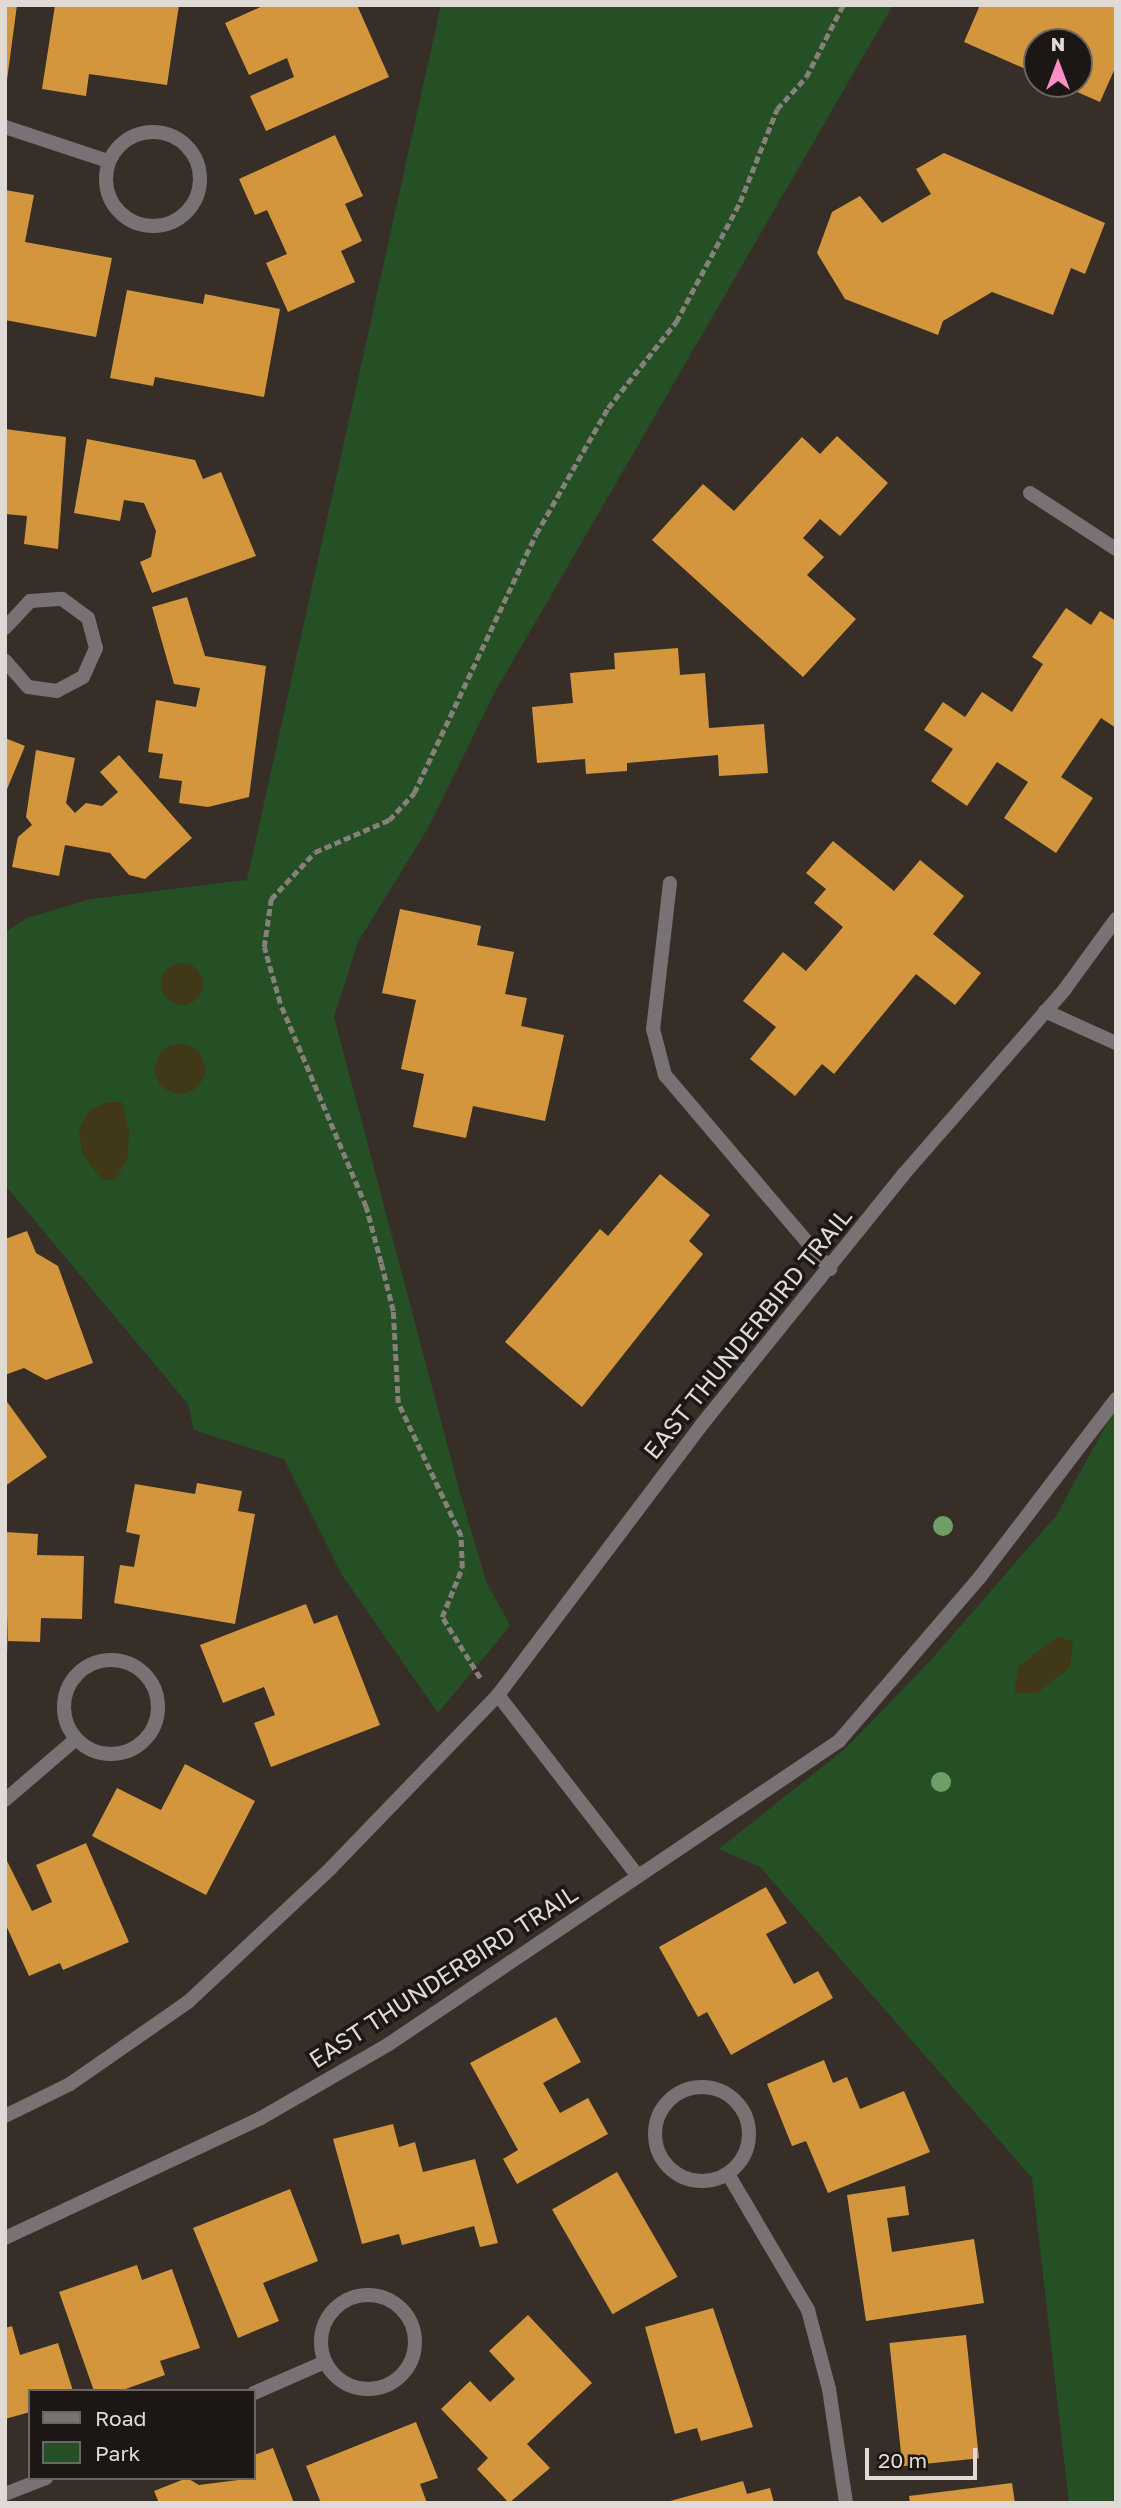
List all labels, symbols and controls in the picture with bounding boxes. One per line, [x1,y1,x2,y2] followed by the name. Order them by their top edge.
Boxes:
[1023,28,1093,98] north arrow
[1051,32,1065,55] text: N
[637,1202,857,1464] street label: EAST THUNDERBIRD TRAIL
[303,1878,583,2074] street label: EAST THUNDERBIRD TRAIL
[28,2389,256,2480] legend
[95,2405,146,2431] text: Road
[869,2434,981,2478] scale bar
[95,2440,140,2466] text: Park
[878,2447,927,2473] text: 20 m

